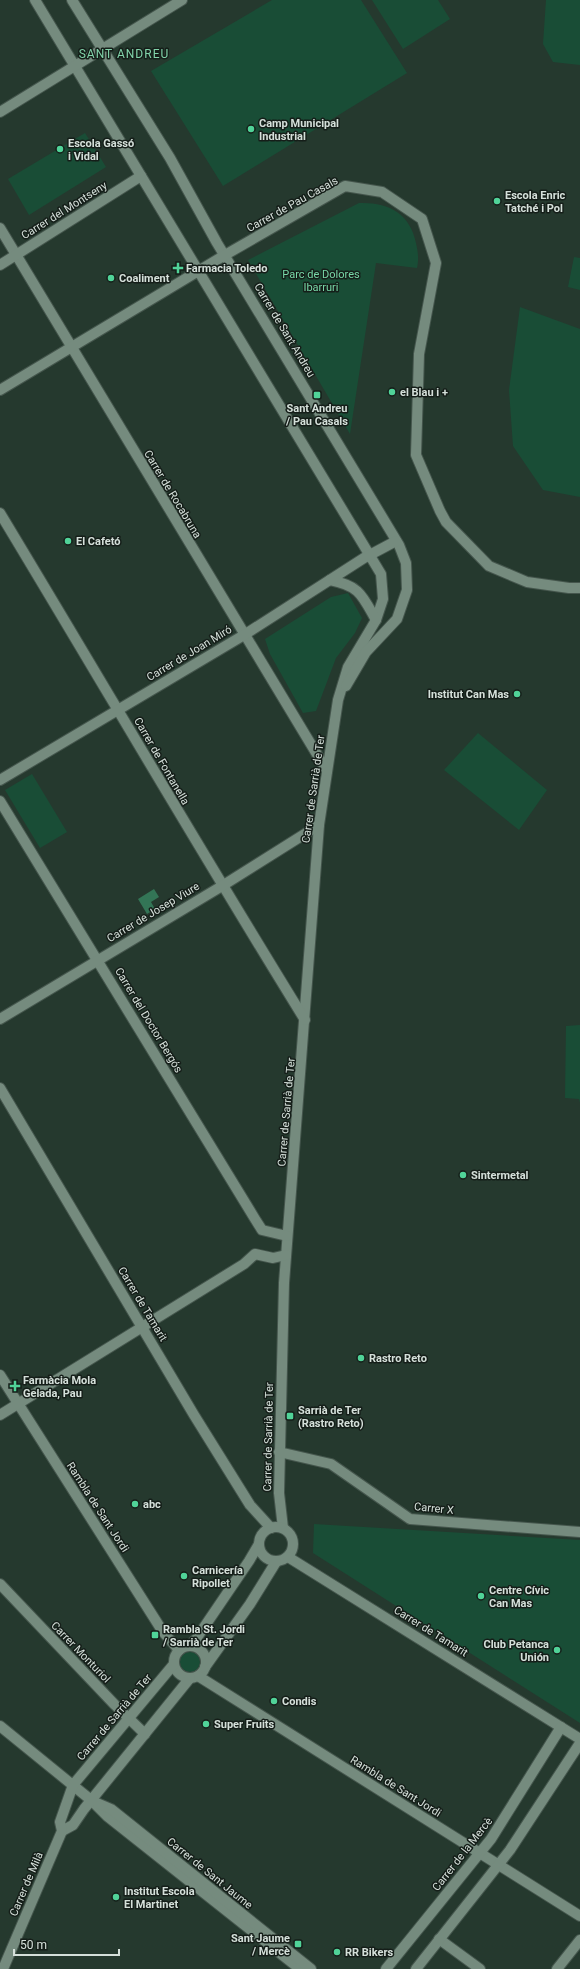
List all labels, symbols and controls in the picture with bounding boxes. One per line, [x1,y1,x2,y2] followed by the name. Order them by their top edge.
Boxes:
[79,47,169,61] district label: SANT ANDREU
[259,117,339,143] place label: Camp Municipal Industrial
[246,124,256,134] marker: Camp Municipal Industrial
[68,137,134,163] place label: Escola Gassó i Vidal
[55,144,65,154] marker: Escola Gassó i Vidal
[244,174,340,235] street label: Carrer de Pau Casals
[19,178,110,242] street label: Carrer del Montseny
[505,189,566,215] place label: Escola Enric Tatché i Pol
[492,196,502,206] marker: Escola Enric Tatché i Pol
[186,262,268,275] place label: Farmacia Toledo
[173,263,183,273] marker: Farmacia Toledo
[282,268,360,294] park label: Parc de Dolores Ibarruri
[119,272,170,285] place label: Coaliment
[106,273,116,283] marker: Coaliment
[251,281,318,380] street label: Carrer de Sant Andreu
[400,386,448,399] place label: el Blau i +
[387,387,397,397] marker: el Blau i +
[312,390,322,400] marker: Sant Andreu / Pau Casals
[285,402,348,428] place label: Sant Andreu / Pau Casals
[141,448,204,541] street label: Carrer de Rocabruna
[76,535,120,548] place label: El Cafetó
[63,536,73,546] marker: El Cafetó
[144,623,234,684] street label: Carrer de Joan Miró
[428,688,509,701] place label: Institut Can Mas
[512,689,522,699] marker: Institut Can Mas
[131,715,192,807] street label: Carrer de Fontanella
[299,734,328,844] street label: Carrer de Sarrià de Ter
[105,880,202,945] street label: Carrer de Josep Viure
[112,965,185,1075] street label: Carrer del Doctor Bergós
[275,1057,298,1167] street label: Carrer de Sarrià de Ter
[471,1169,529,1182] place label: Sintermetal
[458,1170,468,1180] marker: Sintermetal
[115,1265,170,1344] street label: Carrer de Tamarit
[369,1352,427,1365] place label: Rastro Reto
[356,1353,366,1363] marker: Rastro Reto
[23,1374,96,1400] place label: Farmàcia Mola Gelada, Pau
[10,1381,20,1391] marker: Farmàcia Mola Gelada, Pau
[261,1382,276,1492] street label: Carrer de Sarrià de Ter
[298,1404,364,1430] place label: Sarrià de Ter (Rastro Reto)
[285,1411,295,1421] marker: Sarrià de Ter (Rastro Reto)
[64,1460,131,1555] street label: Rambla de Sant Jordi
[143,1498,161,1511] place label: abc
[130,1499,140,1509] marker: abc
[414,1500,454,1517] street label: Carrer X
[192,1564,243,1590] place label: Carnicería Ripollet
[179,1571,189,1581] marker: Carnicería Ripollet
[489,1584,549,1610] place label: Centre Cívic Can Mas
[476,1591,486,1601] marker: Centre Cívic Can Mas
[391,1603,471,1660] street label: Carrer de Tamarit
[48,1619,113,1686] street label: Carrer Monturiol
[162,1623,245,1649] place label: Rambla St. Jordi / Sarrià de Ter
[150,1630,160,1640] marker: Rambla St. Jordi / Sarrià de Ter
[483,1638,549,1664] place label: Club Petanca Unión
[552,1645,562,1655] marker: Club Petanca Unión
[74,1671,155,1763] street label: Carrer de Sarrià de Ter
[282,1695,317,1708] place label: Condis
[269,1696,279,1706] marker: Condis
[214,1718,275,1731] place label: Super Fruits
[201,1719,211,1729] marker: Super Fruits
[348,1753,443,1820] street label: Rambla de Sant Jordi
[430,1815,495,1894] street label: Carrer de la Mercè
[164,1835,255,1912] street label: Carrer de Sant Jaume
[7,1850,46,1918] street label: Carrer de Milà
[124,1885,195,1911] place label: Institut Escola El Martinet
[111,1892,121,1902] marker: Institut Escola El Martinet
[14,1931,119,1957] scale bar
[231,1932,290,1958] place label: Sant Jaume / Mercè
[20,1938,47,1952] text: 50 m
[293,1939,303,1949] marker: Sant Jaume / Mercè
[345,1946,393,1959] place label: RR Bikers
[332,1947,342,1957] marker: RR Bikers

